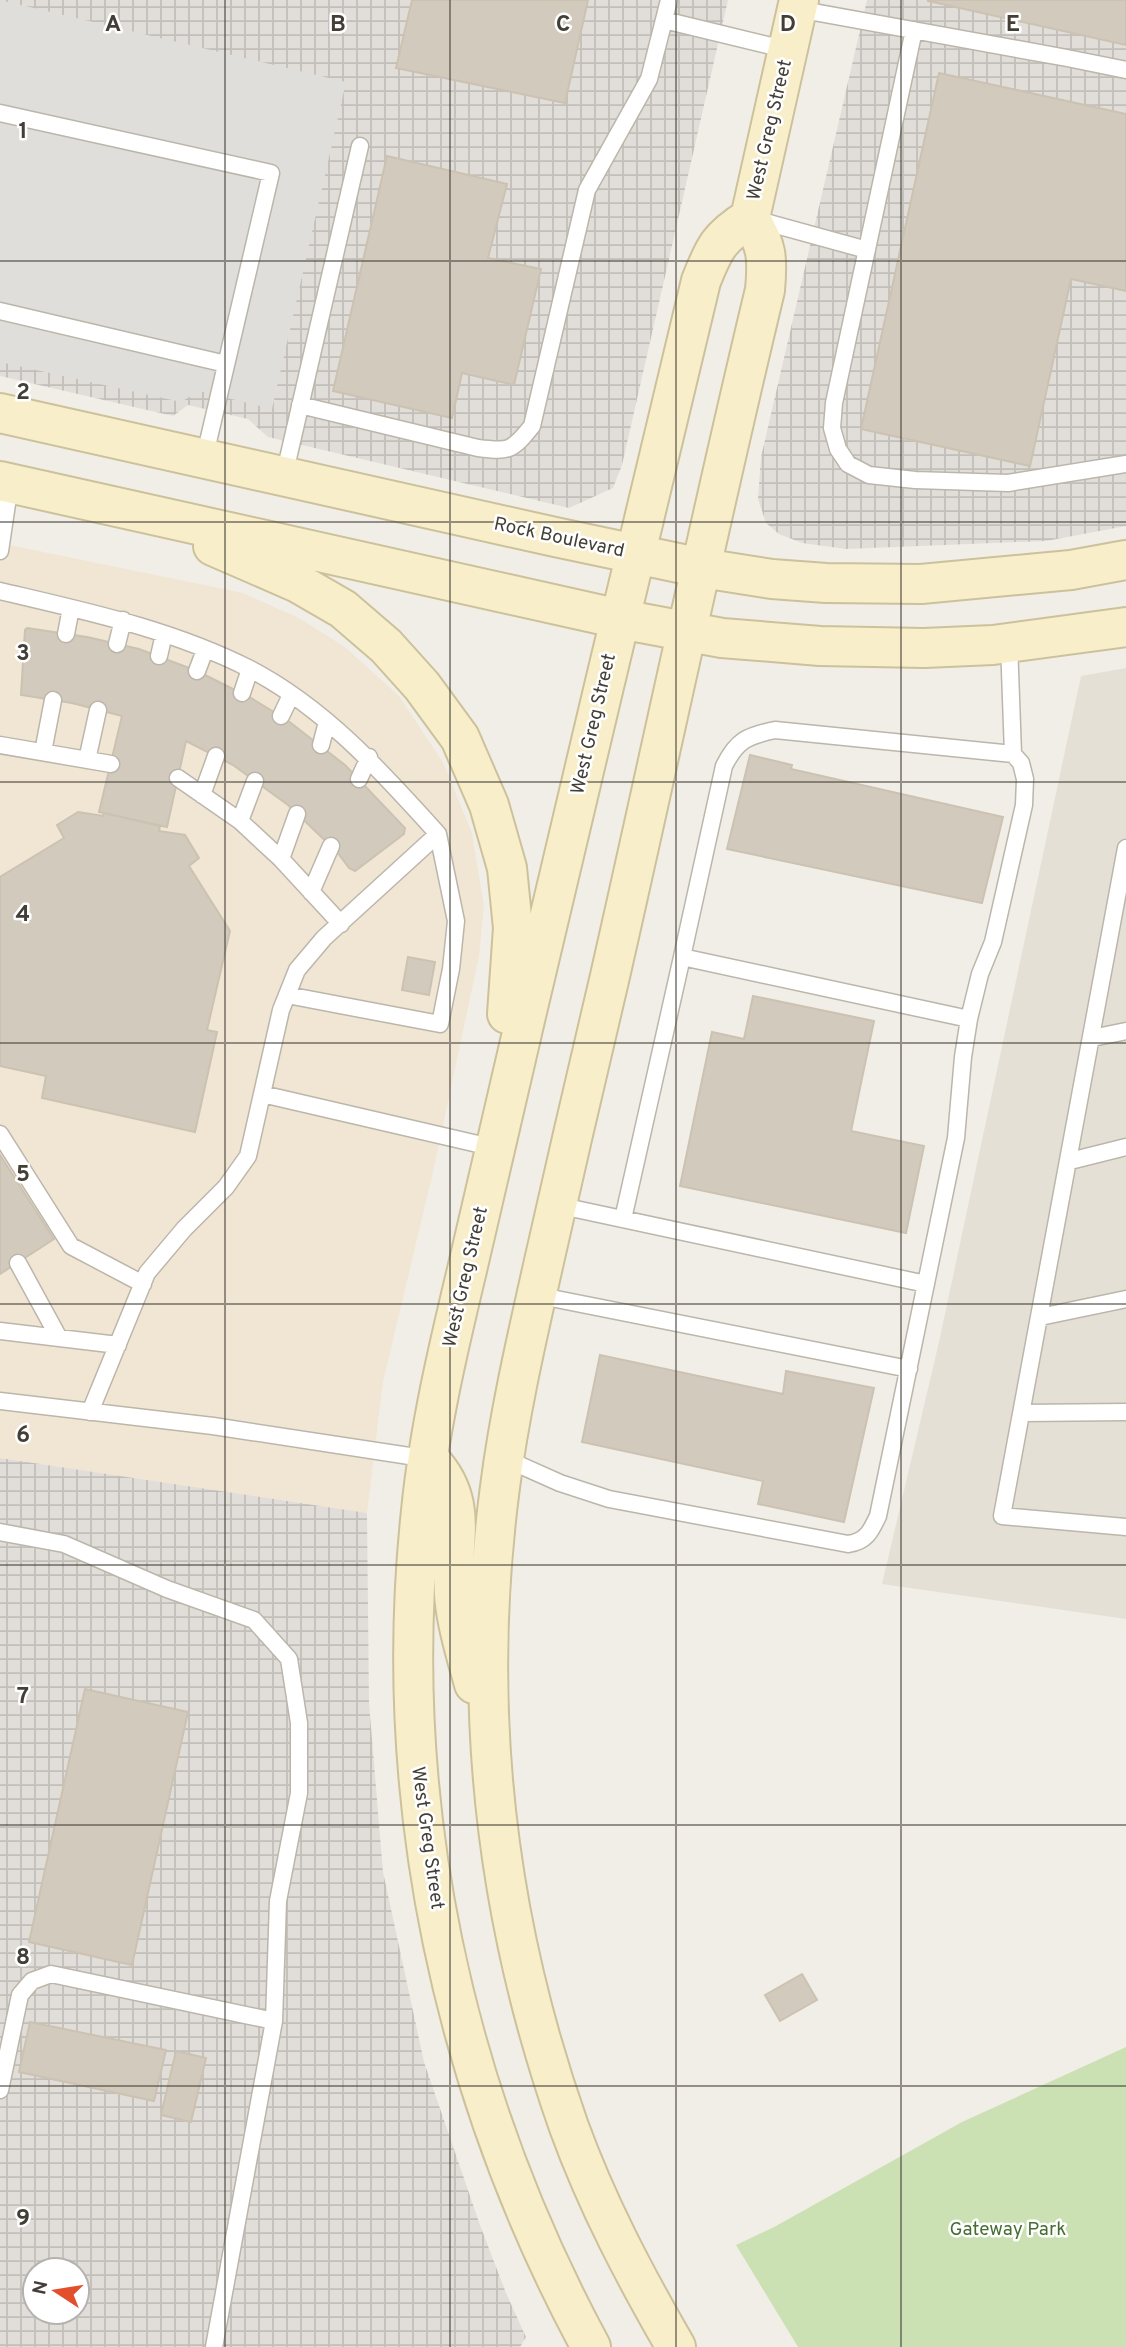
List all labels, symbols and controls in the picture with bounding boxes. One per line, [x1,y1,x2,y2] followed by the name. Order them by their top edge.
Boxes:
[105,11,121,40] text: A
[330,11,346,40] text: B
[556,11,570,40] text: C
[780,11,796,40] text: D
[1006,11,1020,40] text: E
[742,57,798,203] street label: West Greg Street
[18,118,28,147] text: 1
[16,379,30,408] text: 2
[491,512,627,564] street label: Rock Boulevard
[16,640,30,669] text: 3
[566,651,622,797] street label: West Greg Street
[16,901,30,930] text: 4
[16,1161,30,1190] text: 5
[438,1204,494,1350] street label: West Greg Street
[16,1422,30,1451] text: 6
[17,1683,29,1712] text: 7
[405,1765,449,1911] street label: West Greg Street
[16,1944,30,1973] text: 8
[16,2205,30,2234] text: 9
[950,2218,1066,2242] park label: Gateway Park
[21,2256,91,2326] north arrow
[28,2279,54,2297] text: N

